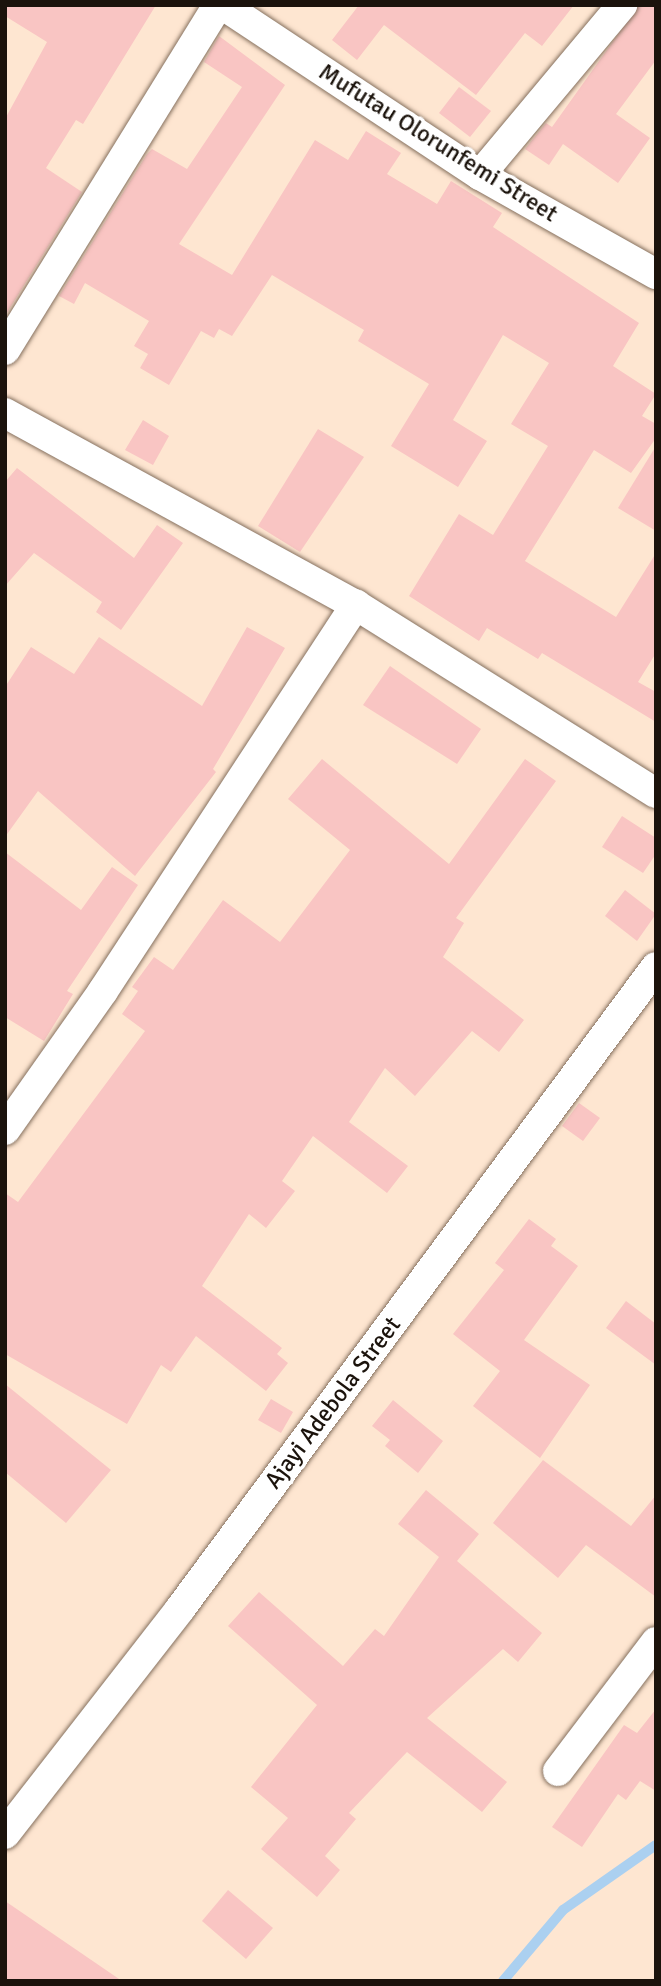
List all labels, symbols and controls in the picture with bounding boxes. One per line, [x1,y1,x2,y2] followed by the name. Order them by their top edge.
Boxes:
[313,58,563,228] street label: Mufutau Olorunfemi Street
[259,1311,407,1495] street label: Ajayi Adebola Street

